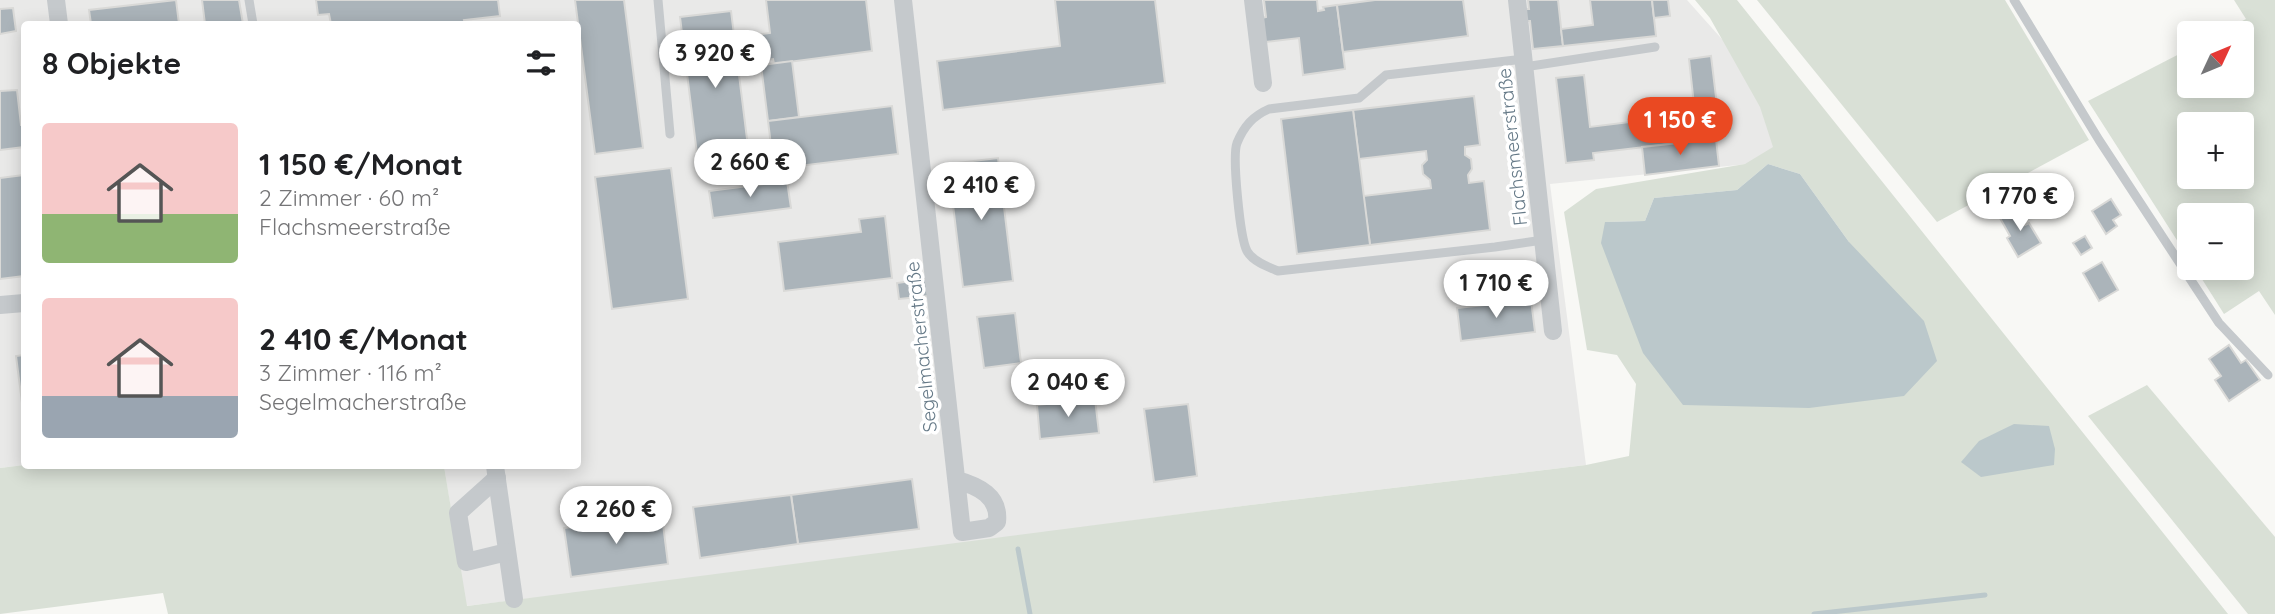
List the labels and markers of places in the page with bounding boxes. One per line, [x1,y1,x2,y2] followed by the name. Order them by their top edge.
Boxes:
[650,31,780,90] pin: 3 920 €
[1615,97,1745,157] pin: 1 150 €
[685,140,815,199] pin: 2 660 €
[916,162,1046,222] pin: 2 410 €
[1955,174,2085,233] pin: 1 770 €
[1431,260,1561,320] pin: 1 710 €
[1003,360,1133,419] pin: 2 040 €
[551,486,681,546] pin: 2 260 €

